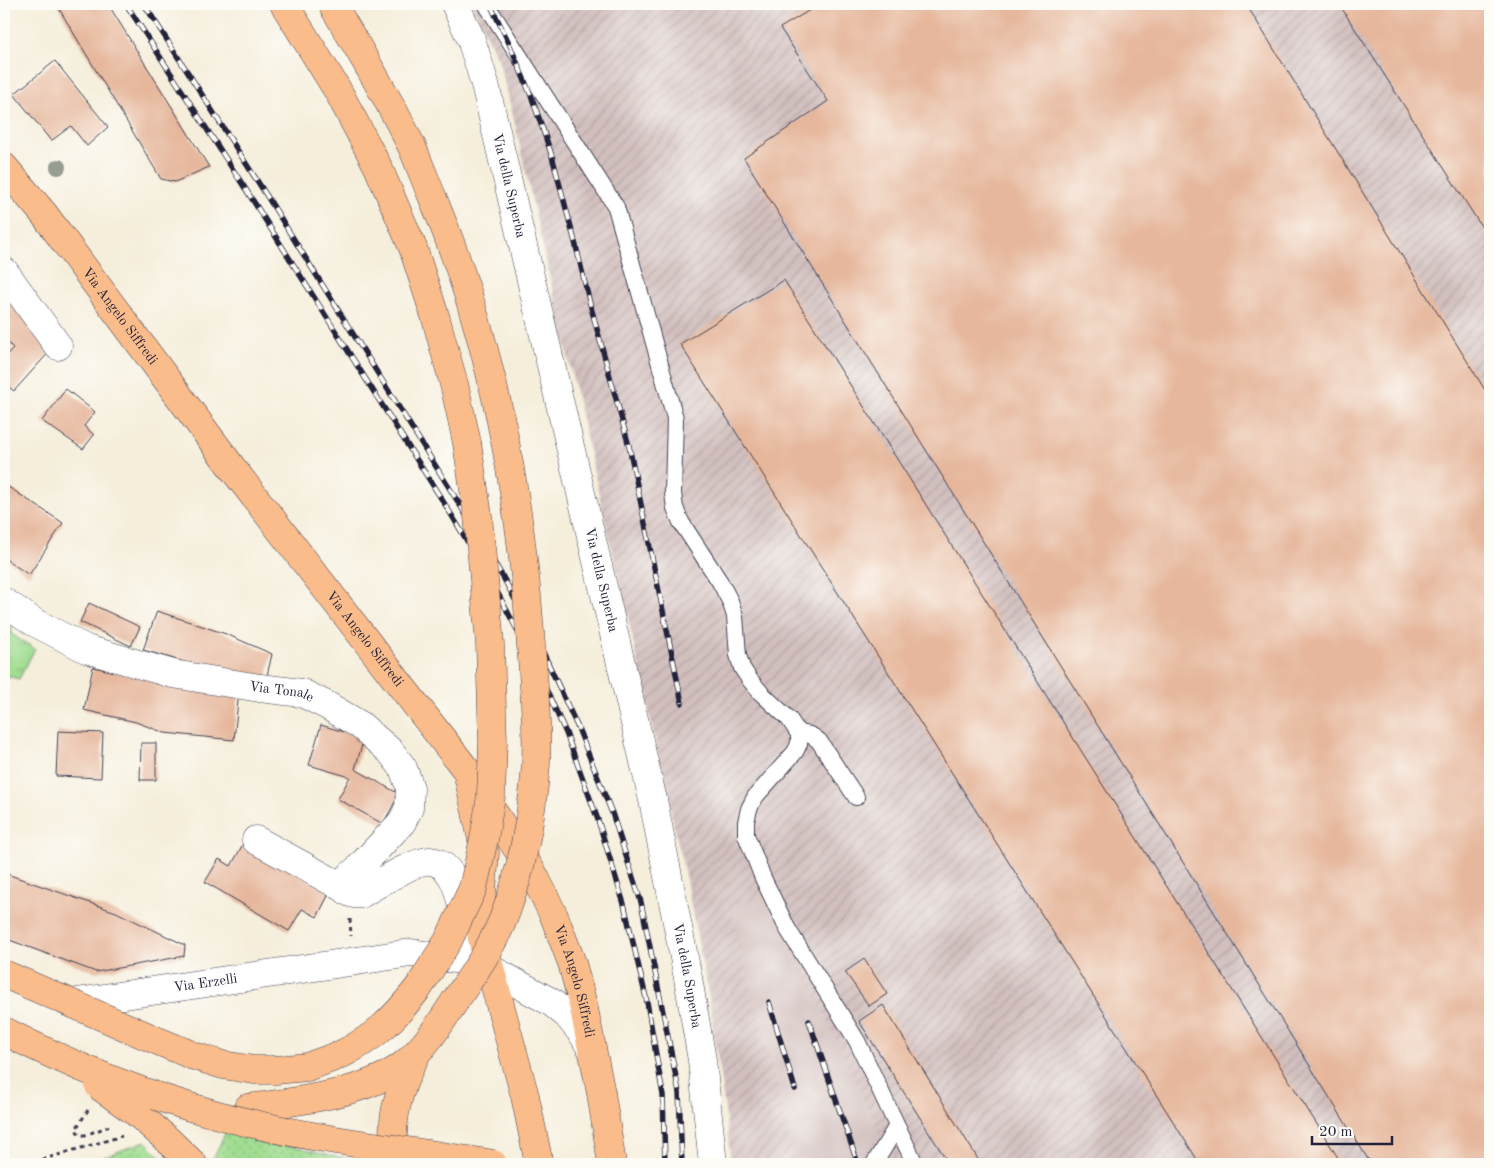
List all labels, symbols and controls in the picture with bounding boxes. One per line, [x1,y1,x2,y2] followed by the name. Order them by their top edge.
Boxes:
[490,132,528,239] street label: Via della Superba
[79,265,160,368] street label: Via Angelo Siffredi
[582,526,620,634] street label: Via della Superba
[323,588,406,689] street label: Via Angelo Siffredi
[248,679,316,705] street label: Via Tonale
[670,922,703,1029] street label: Via della Superba
[551,923,597,1039] street label: Via Angelo Siffredi
[173,972,238,995] street label: Via Erzelli
[1312,1113,1392,1145] scale bar
[1319,1125,1353,1140] text: 20 m

